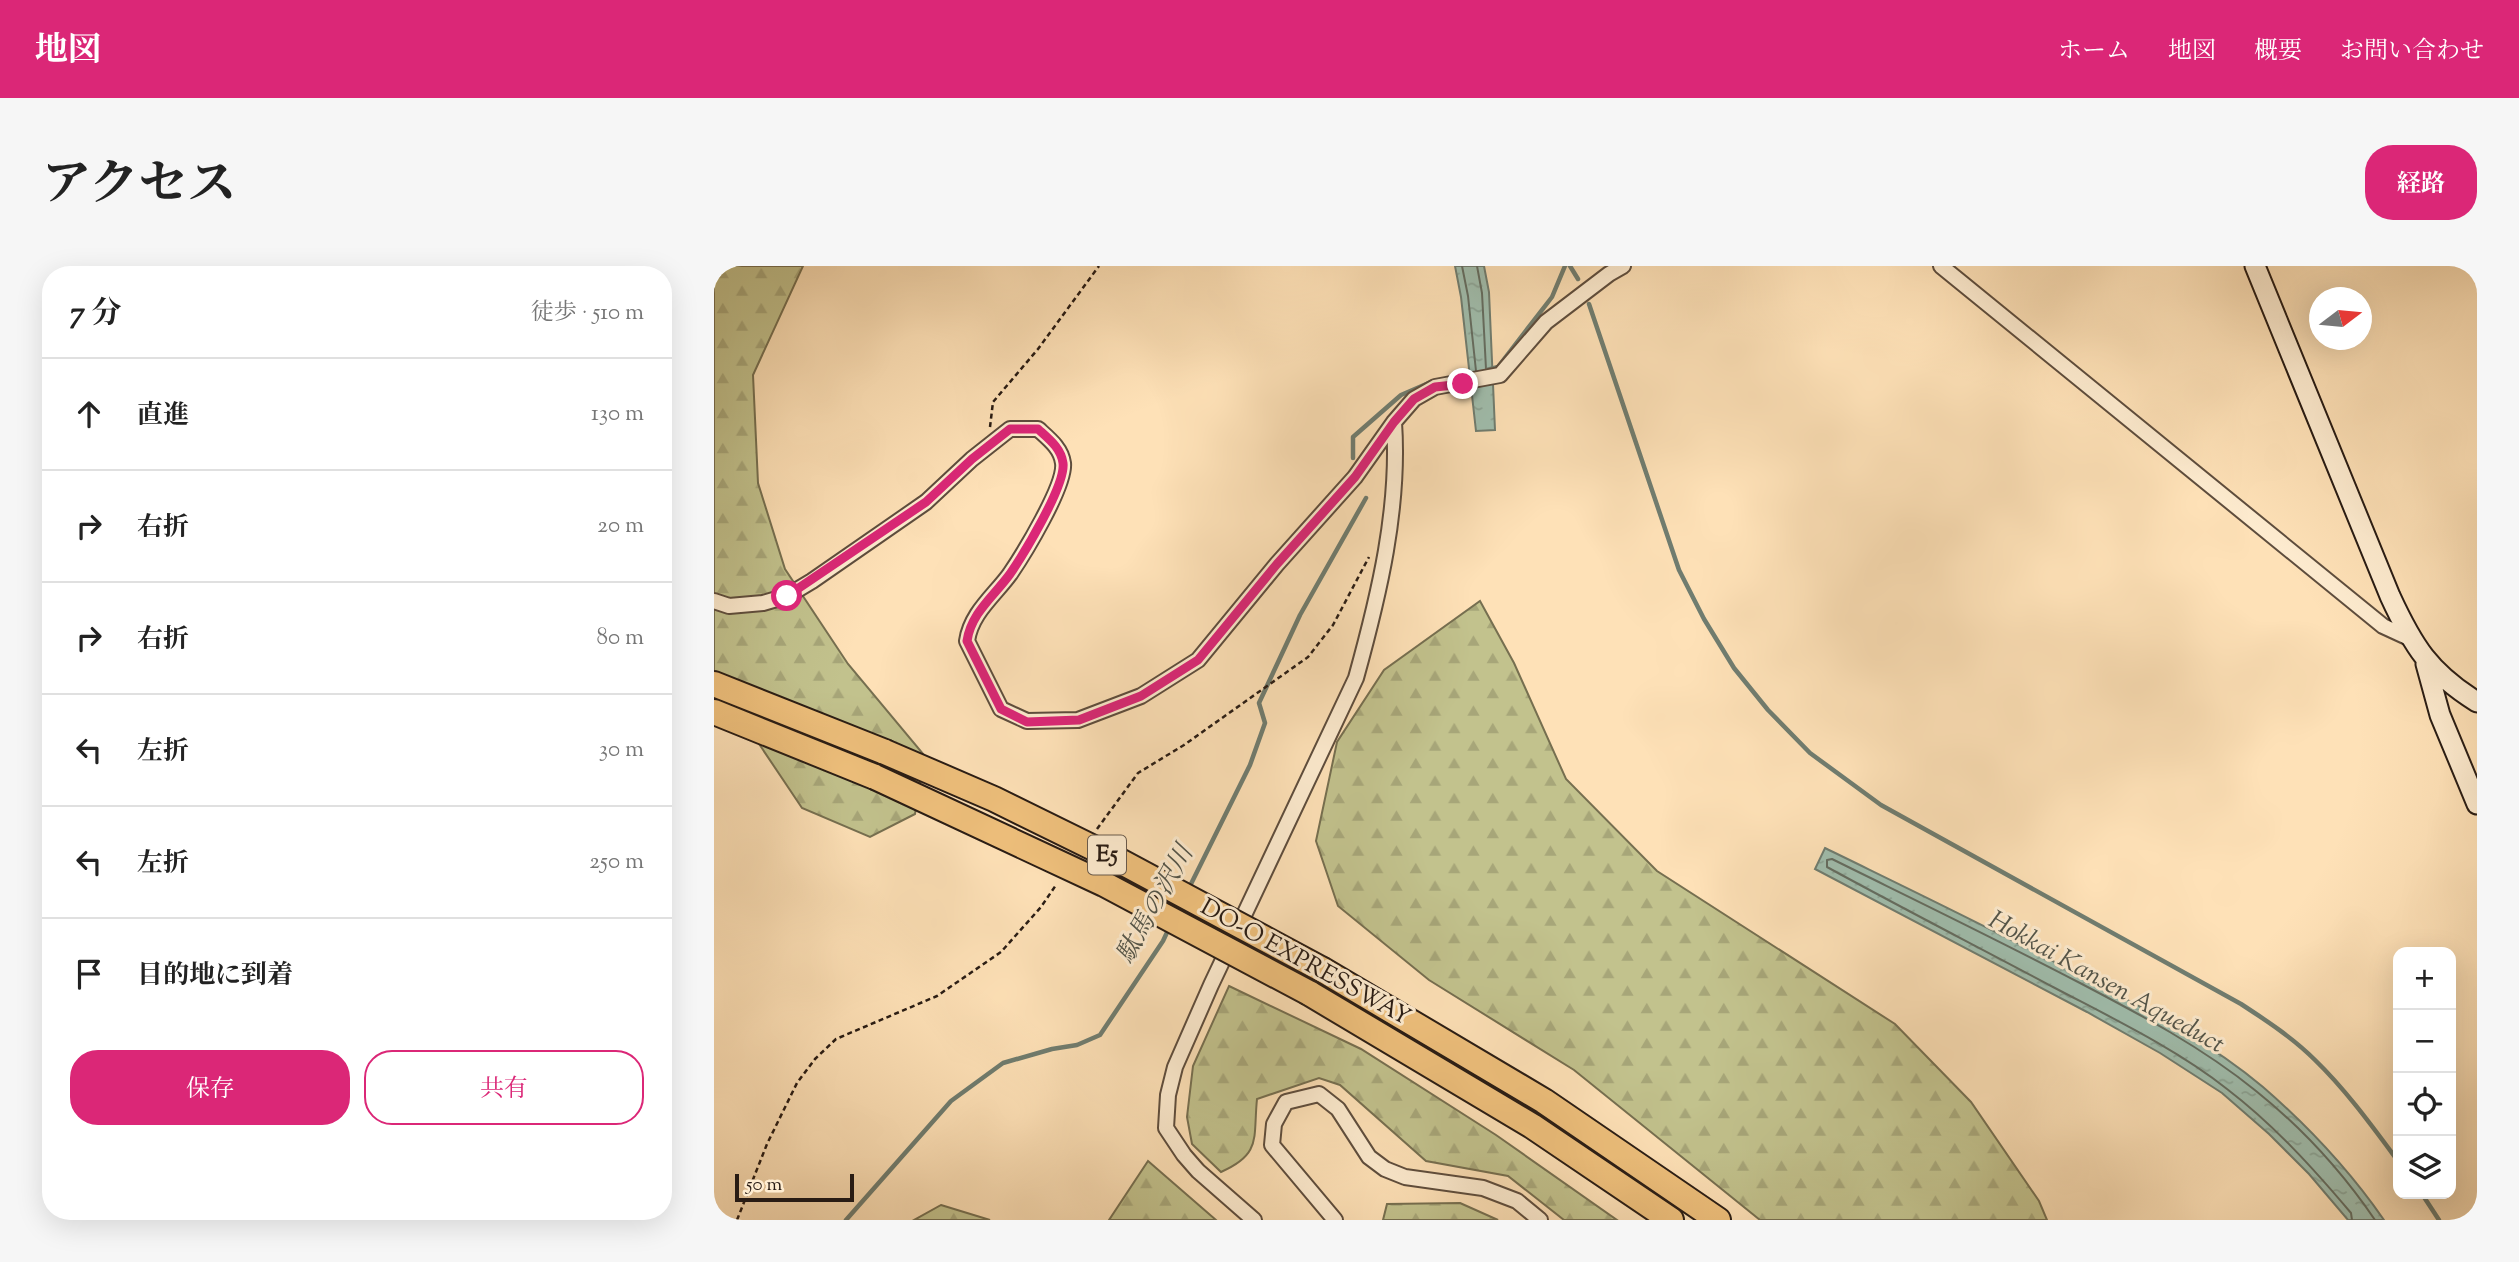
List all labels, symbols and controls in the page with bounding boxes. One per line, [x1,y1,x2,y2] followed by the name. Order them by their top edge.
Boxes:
[35,28,101,76] text: 地図
[2058,35,2130,69] text: ホーム
[2168,35,2216,69] text: 地図
[2254,35,2302,69] text: 概要
[2340,35,2484,69] text: お問い合わせ
[2365,145,2477,220] button: 経路
[42,152,237,222] text: アクセス
[2309,287,2372,350] north arrow
[70,293,121,336] text: 7 分
[531,297,644,330] text: 徒歩 · 510 m
[1447,368,1478,399] route end
[70,395,108,433] icon: ahead
[137,398,189,435] text: 直進
[591,398,644,431] text: 130 m
[70,507,108,545] icon: right
[137,510,189,547] text: 右折
[597,510,644,543] text: 20 m
[771,580,802,611] route start
[70,619,108,657] icon: right
[137,622,189,659] text: 右折
[596,622,644,655] text: 80 m
[70,731,108,769] icon: left
[137,734,189,771] text: 左折
[599,734,644,767] text: 30 m
[1088,835,1126,874] road number: E5
[1108,837,1205,971] water label: 駄馬の沢川
[70,843,108,881] icon: left
[137,846,189,883] text: 左折
[589,846,644,879] text: 250 m
[1194,891,1416,1035] street label: DO-O EXPRESSWAY
[1981,903,2231,1064] water label: Hokkai Kansen Aqueduct
[2393,947,2456,1199] map controls
[2393,947,2456,1010] button: +
[70,955,108,993] icon: arrive
[137,958,293,995] text: 目的地に到着
[2393,1010,2456,1073] button: −
[70,1050,350,1125] button: 保存
[364,1050,644,1125] button: 共有
[2393,1073,2456,1136] button: locate
[2393,1136,2456,1199] button: layers
[735,1171,854,1203] scale bar
[746,1172,782,1199] text: 50 m

